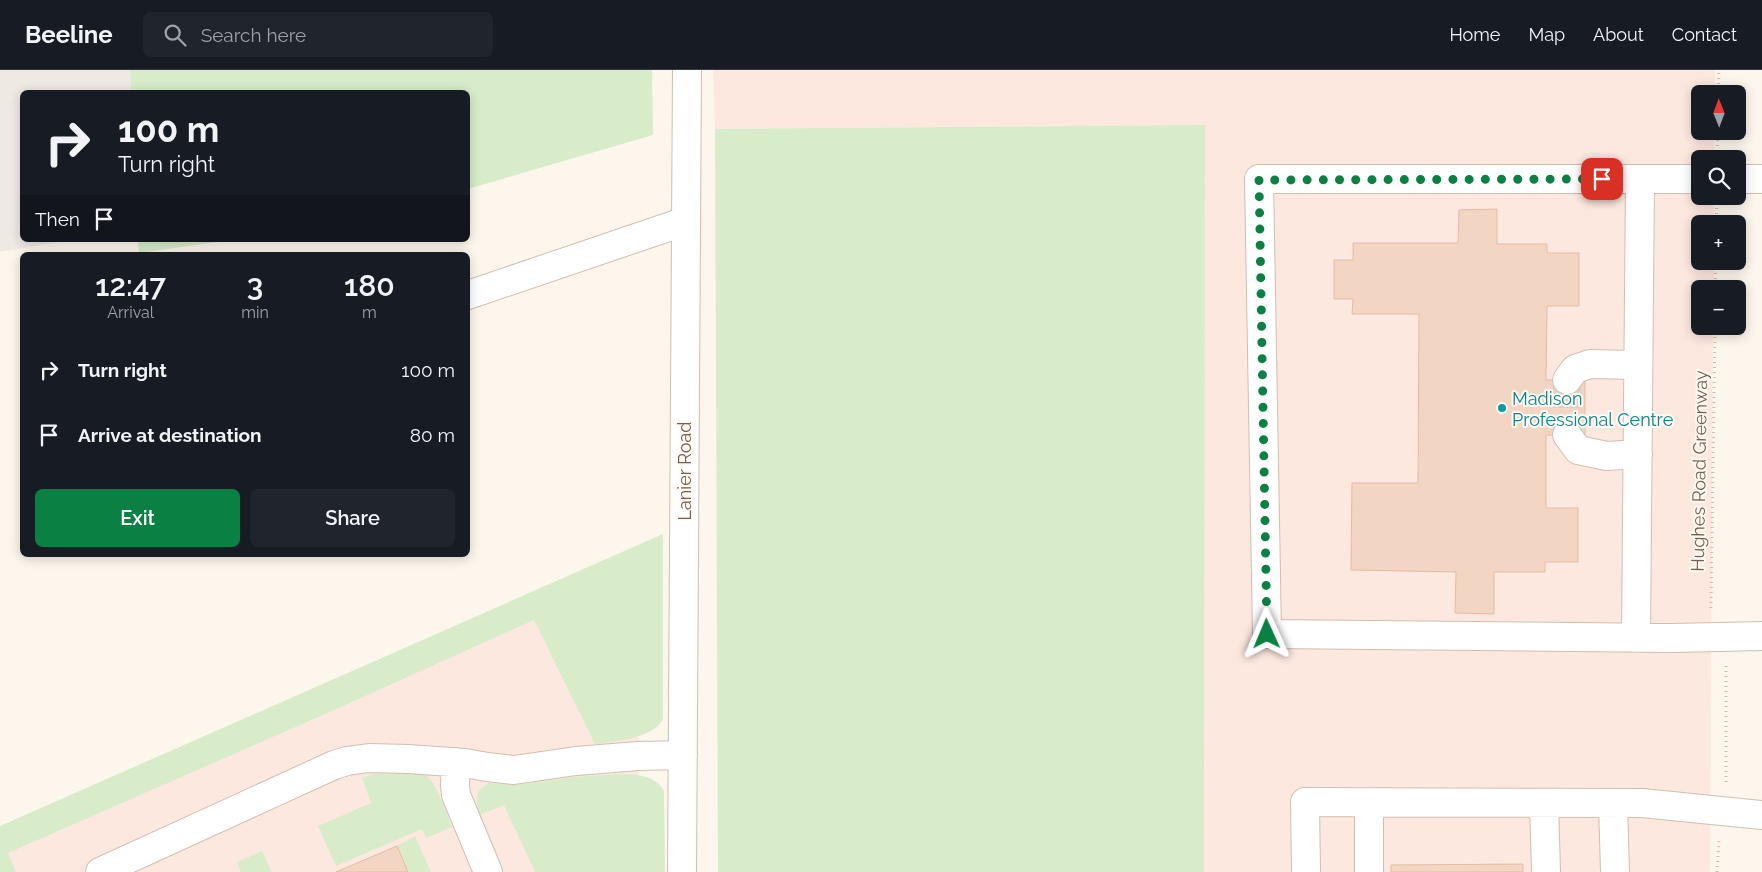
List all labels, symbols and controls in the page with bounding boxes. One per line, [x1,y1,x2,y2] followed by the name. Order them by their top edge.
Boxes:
[143,12,493,57] search box
[25,20,113,49] text: Beeline
[161,21,189,49] icon: search
[201,24,306,46] text: Search here
[1449,24,1500,45] text: Home
[1528,24,1565,45] text: Map
[1593,24,1644,45] text: About
[1672,24,1737,45] text: Contact
[1691,85,1746,140] north arrow
[1691,85,1746,335] map controls
[118,109,219,150] text: 100 m
[35,110,100,175] icon: right
[1691,150,1746,205] button: search
[118,151,215,177] text: Turn right
[1581,158,1623,200] pin
[1588,165,1616,193] icon: arrive
[90,205,118,233] icon: arrive
[35,208,80,230] text: Then
[1691,215,1746,270] button: +
[95,268,166,303] text: 12:47
[247,268,263,303] text: 3
[344,268,395,303] text: 180
[1691,280,1746,335] button: −
[107,303,154,322] text: Arrival
[241,303,269,322] text: min
[362,303,377,322] text: m
[35,356,63,384] icon: right
[78,359,167,381] text: Turn right
[401,359,455,381] text: 100 m
[1687,370,1711,572] street label: Hughes Road Greenway
[1512,388,1674,430] place label: Madison Professional Centre
[1496,402,1508,414] marker: Madison Professional Centre
[35,421,63,449] icon: arrive
[674,422,695,520] street label: Lanier Road
[78,424,262,446] text: Arrive at destination
[410,424,455,446] text: 80 m
[35,489,240,547] button: Exit
[250,489,455,547] button: Share
[1240,607,1292,659] position arrow

